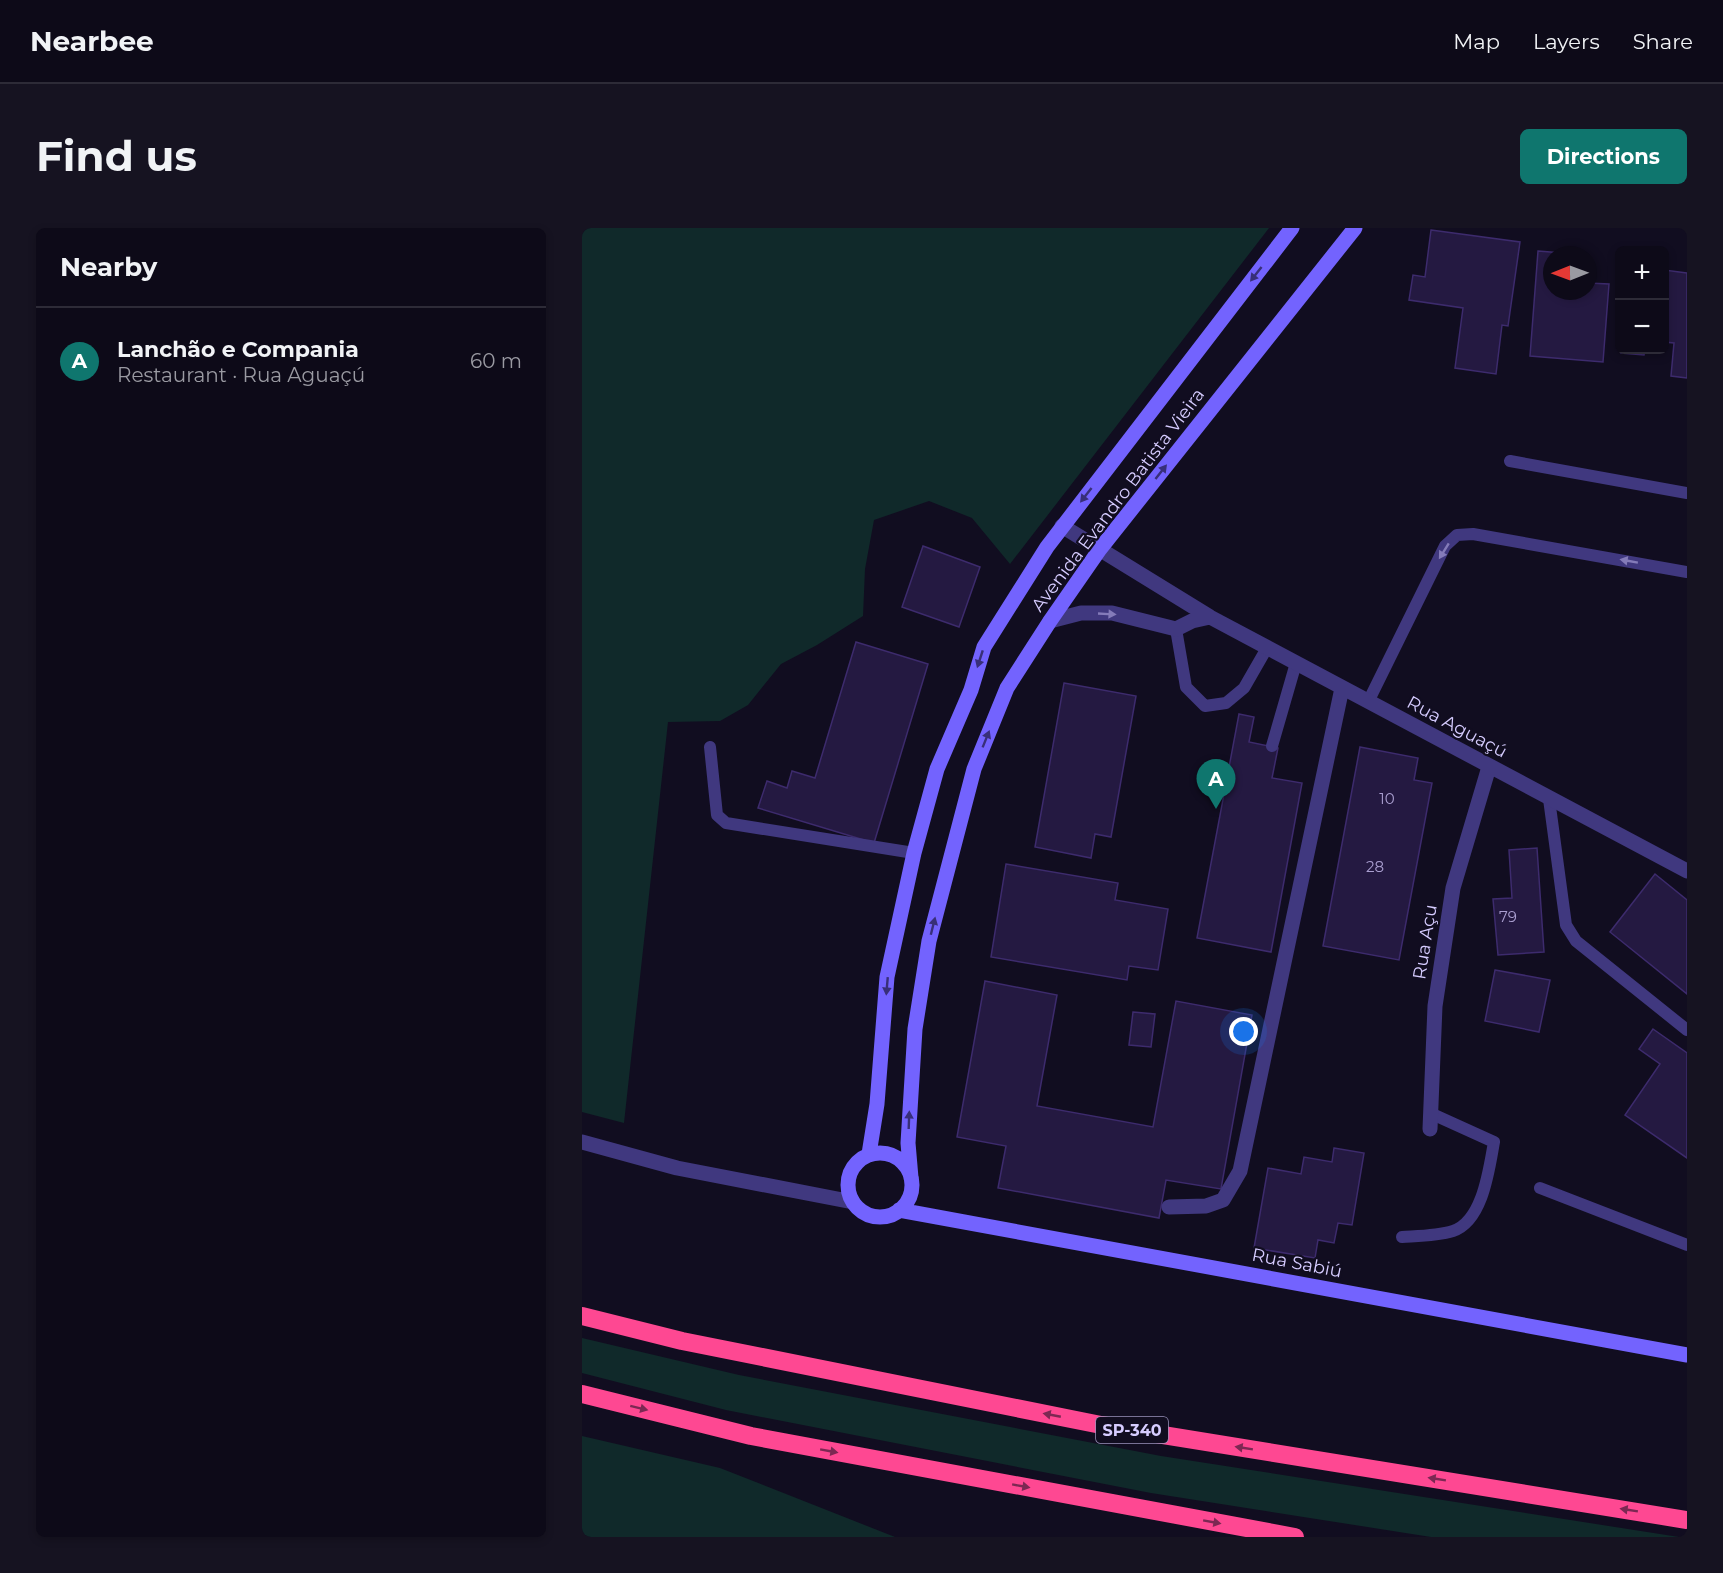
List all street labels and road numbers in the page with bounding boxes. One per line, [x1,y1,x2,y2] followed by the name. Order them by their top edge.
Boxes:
[1027,384,1209,616] street label: Avenida Evandro Batista Vieira
[1403,691,1511,763] street label: Rua Aguaçú
[1408,903,1442,981] street label: Rua Açu
[1250,1243,1344,1283] street label: Rua Sabiú
[1096,1417,1168,1443] road number: SP-340

